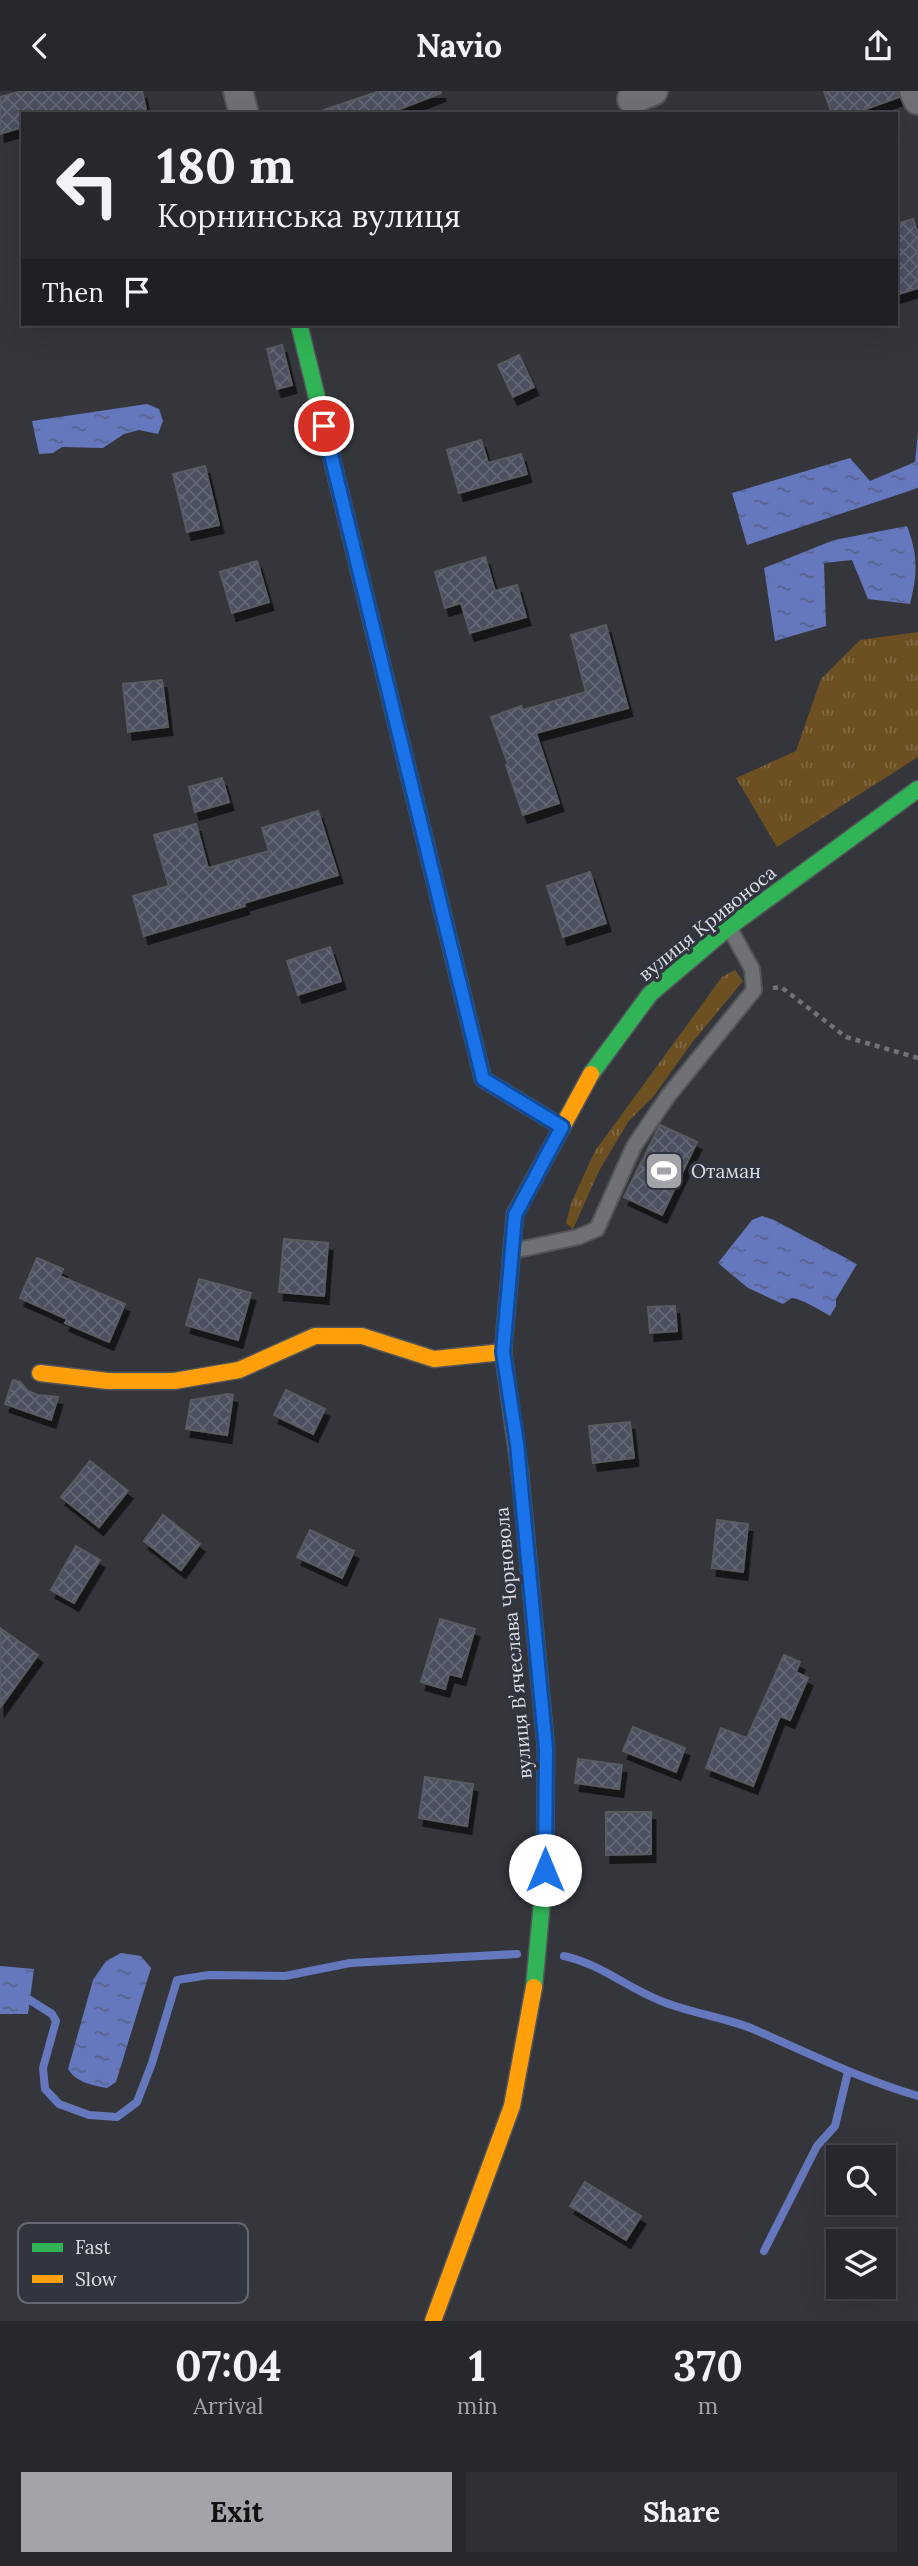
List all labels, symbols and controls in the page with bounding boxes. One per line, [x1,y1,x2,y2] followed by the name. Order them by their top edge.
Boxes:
[416,25,502,66] text: Navio
[21,27,59,65] icon: back
[859,27,897,65] icon: share
[157,134,294,196] text: 180 m
[42,140,133,231] icon: left
[157,195,461,236] text: Корнинська вулиця
[118,273,156,311] icon: arrive
[42,276,104,309] text: Then
[294,396,354,456] pin
[305,407,343,445] icon: arrive
[633,860,781,986] street label: вулиця Кривоноса
[643,1150,685,1192] sports icon: Отаман
[691,1159,761,1183] place label: Отаман
[489,1506,537,1780] street label: вулиця Вʼячеслава Чорновола
[508,1833,582,1907] position arrow
[826,2145,896,2299] map controls
[826,2145,896,2215] button: search
[18,2223,248,2303] legend
[826,2229,896,2299] button: layers
[75,2235,111,2259] text: Fast
[75,2267,118,2291] text: Slow
[175,2339,282,2393] text: 07:04
[469,2339,486,2393] text: 1
[673,2339,743,2393] text: 370
[193,2391,264,2420] text: Arrival
[457,2391,498,2420] text: min
[698,2391,718,2420] text: m
[21,2472,452,2552] button: Exit
[466,2472,897,2552] button: Share

